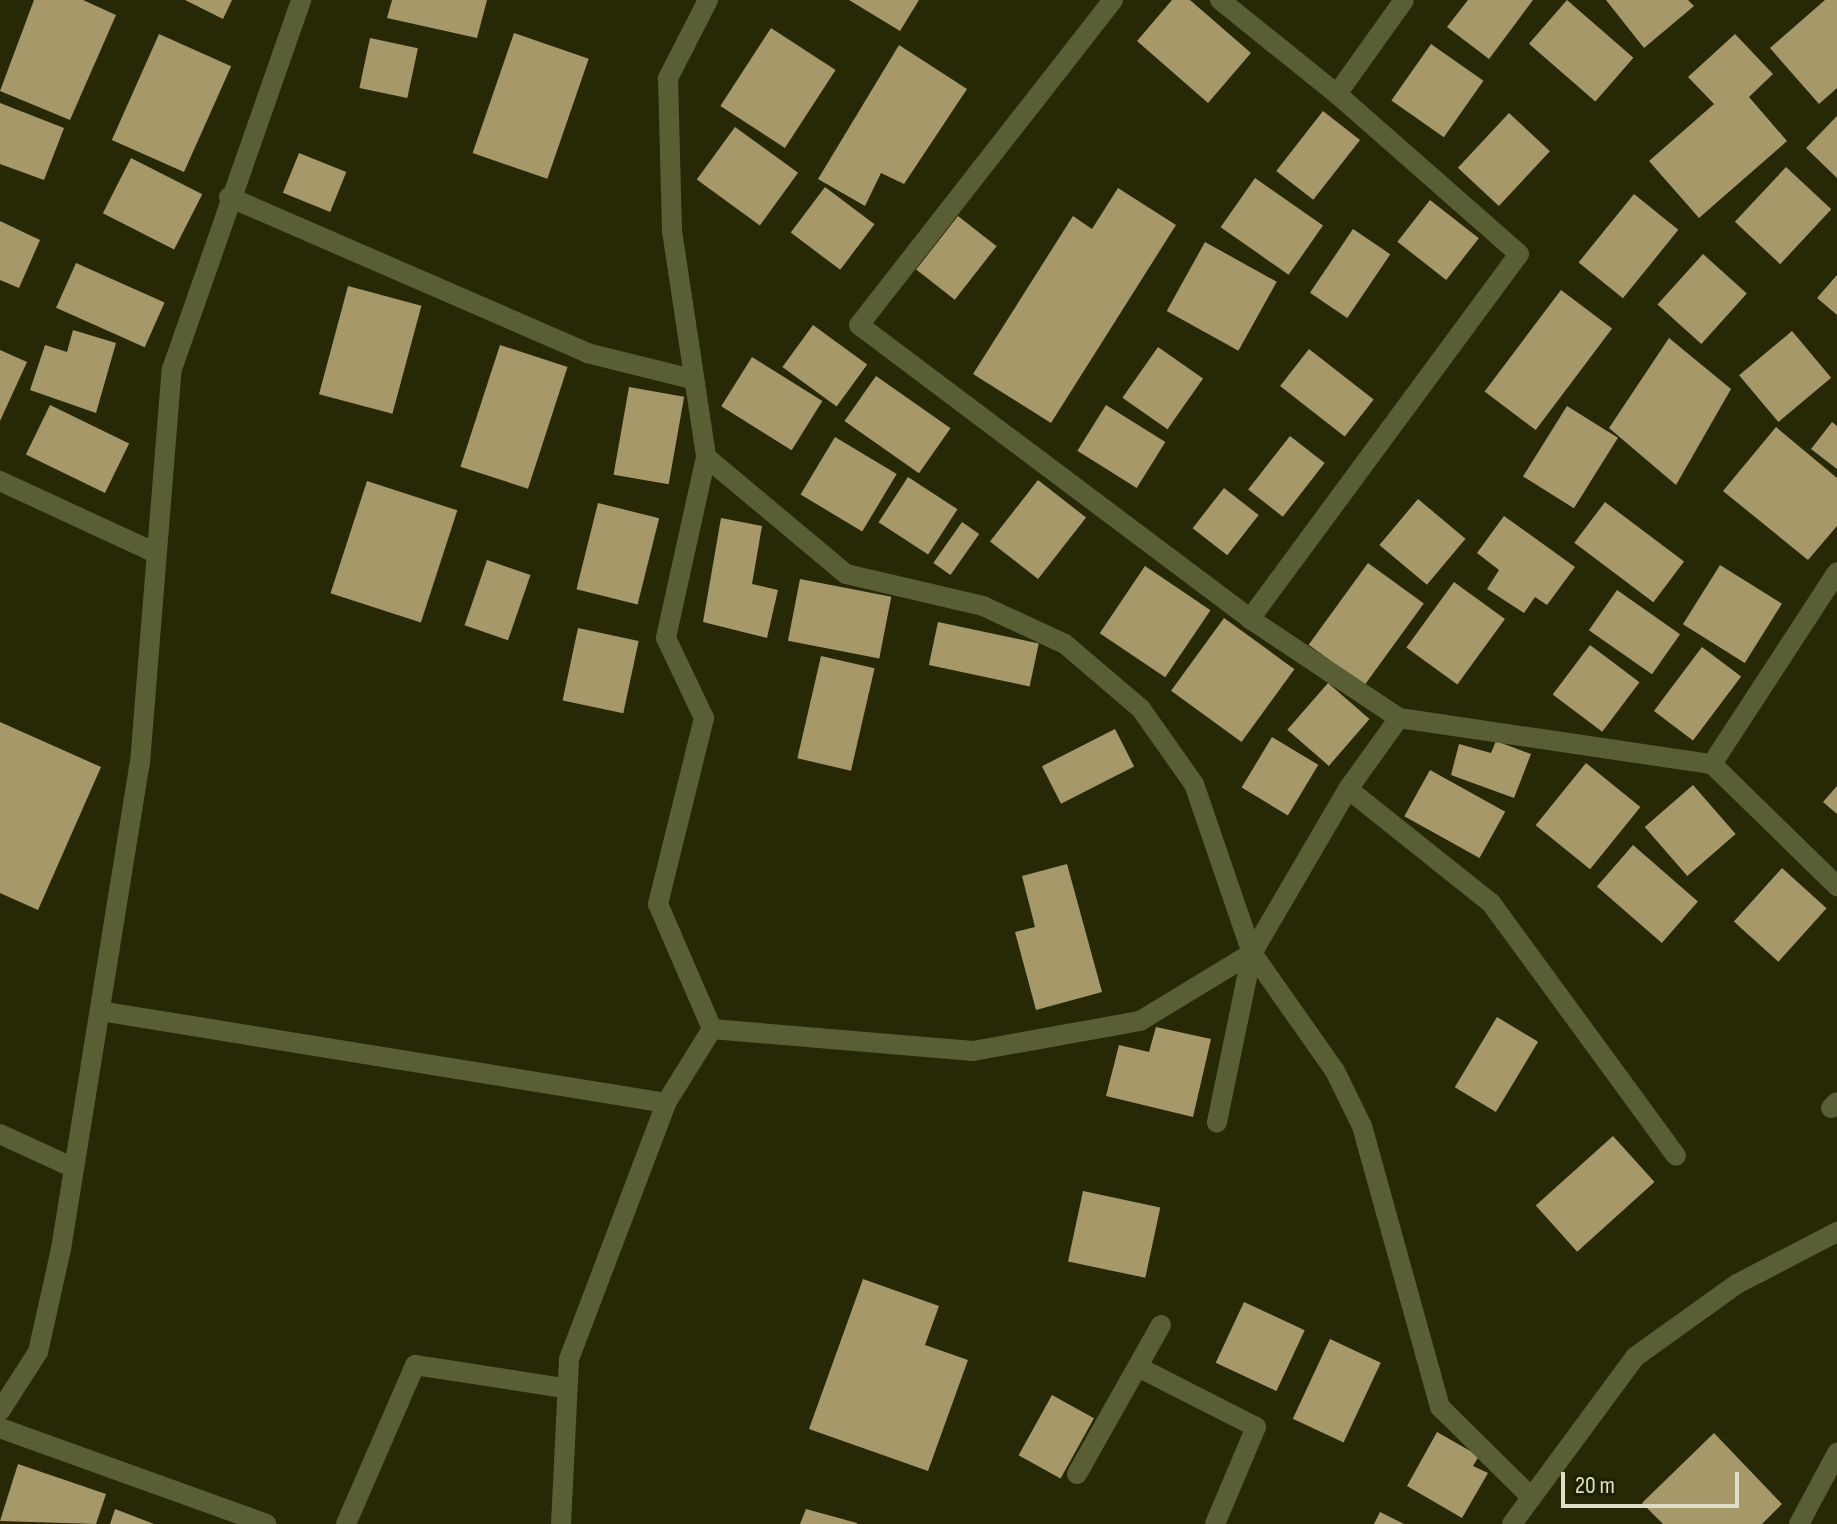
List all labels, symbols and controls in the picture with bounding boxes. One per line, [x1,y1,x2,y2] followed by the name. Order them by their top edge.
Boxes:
[1565,1456,1743,1506] scale bar
[1575,1471,1615,1500] text: 20 m

